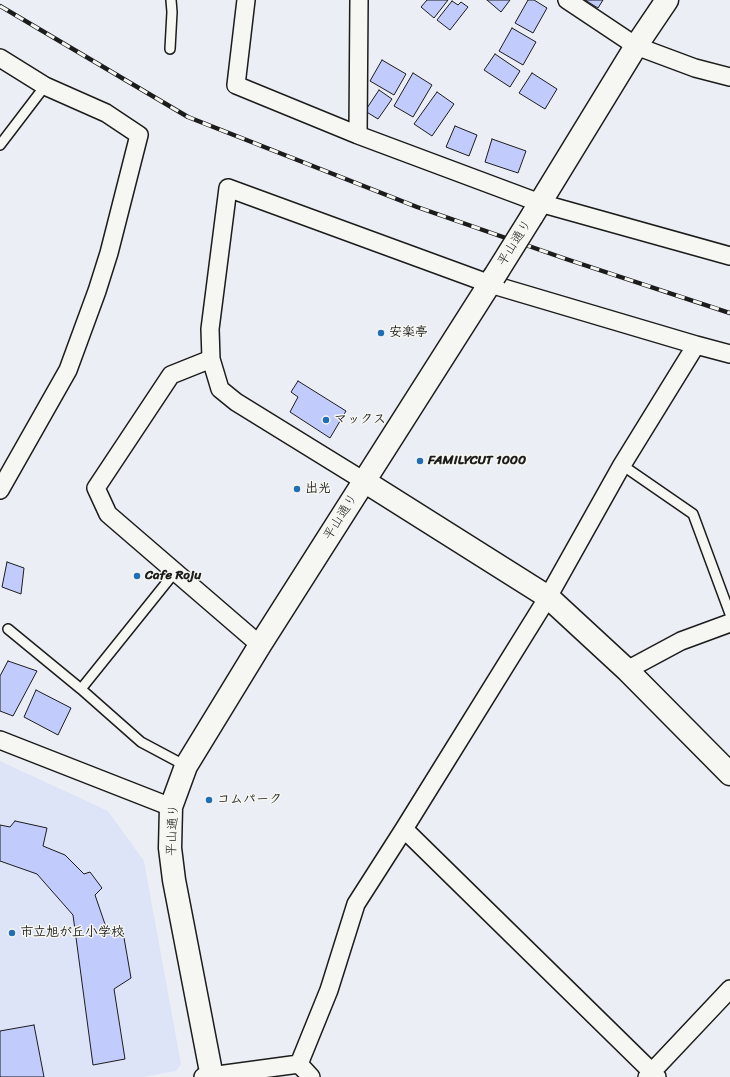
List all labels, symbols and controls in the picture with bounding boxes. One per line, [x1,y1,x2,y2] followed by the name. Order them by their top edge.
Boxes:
[495,217,535,269] street label: 平山通り
[389,325,428,341] place label: 安楽亭
[376,328,386,338] marker: 安楽亭
[334,412,386,428] place label: マックス
[321,415,331,425] marker: マックス
[428,453,526,469] place label: FAMILYCUT 1000
[415,456,425,466] marker: FAMILYCUT 1000
[305,481,331,497] place label: 出光
[292,484,302,494] marker: 出光
[321,491,361,543] street label: 平山通り
[145,568,201,584] place label: Cafe Roju
[132,571,142,581] marker: Cafe Roju
[217,792,282,808] place label: コムパーク
[204,795,214,805] marker: コムパーク
[164,804,182,856] street label: 平山通り
[20,925,124,941] place label: 市立旭が丘小学校
[7,928,17,938] marker: 市立旭が丘小学校

